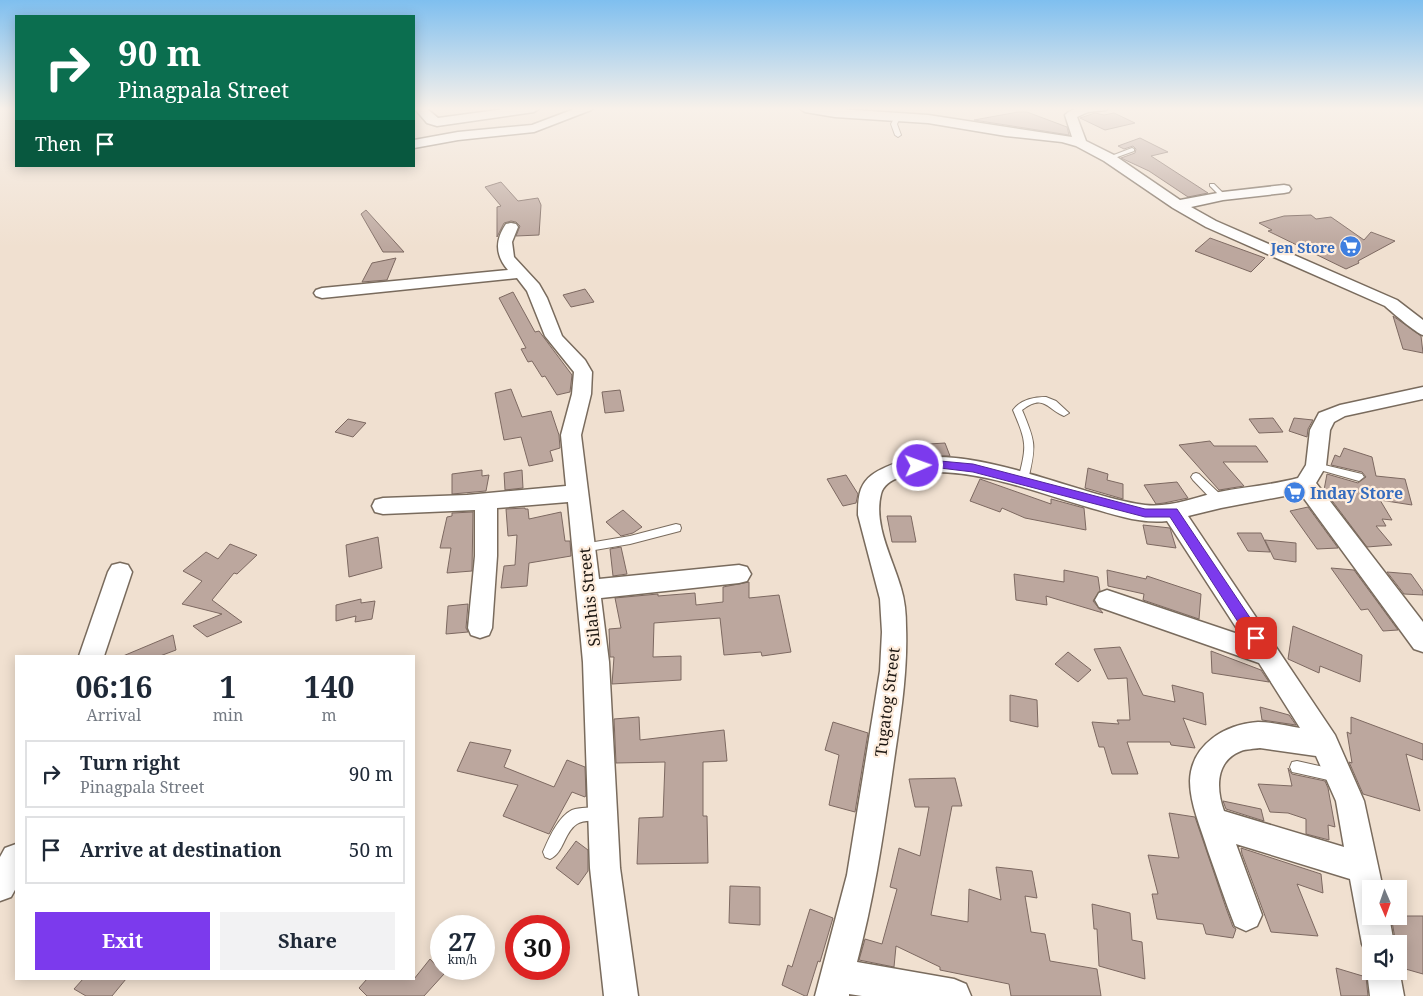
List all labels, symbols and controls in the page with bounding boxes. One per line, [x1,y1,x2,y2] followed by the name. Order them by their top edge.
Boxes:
[118,29,201,76] text: 90 m
[35,35,100,100] icon: right
[118,74,289,104] text: Pinagpala Street
[91,130,119,158] icon: arrive
[35,131,81,157] text: Then
[1339,235,1363,259] supermarket icon: Jen Store
[1270,238,1335,257] place label: Jen Store
[891,439,943,491] position arrow
[1282,481,1306,505] supermarket icon: Inday Store
[1310,482,1403,504] place label: Inday Store
[573,546,605,647] street label: Silahis Street
[1235,617,1277,659] pin
[1242,624,1270,652] icon: arrive
[869,646,905,758] street label: Tugatog Street
[75,666,152,707] text: 06:16
[220,666,236,707] text: 1
[304,666,355,707] text: 140
[87,704,141,726] text: Arrival
[213,704,243,726] text: min
[322,704,337,726] text: m
[80,750,180,776] text: Turn right
[37,760,65,788] icon: right
[349,761,393,787] text: 90 m
[80,776,204,798] text: Pinagpala Street
[37,836,65,864] icon: arrive
[80,837,282,863] text: Arrive at destination
[349,837,393,863] text: 50 m
[1362,880,1408,925] north arrow
[1362,880,1407,980] map controls
[35,912,210,970] button: Exit
[220,912,395,970] button: Share
[505,915,570,980] speed limit sign: 30
[448,924,477,958] text: 27
[1362,935,1407,980] button: sound
[448,951,477,968] text: km/h

